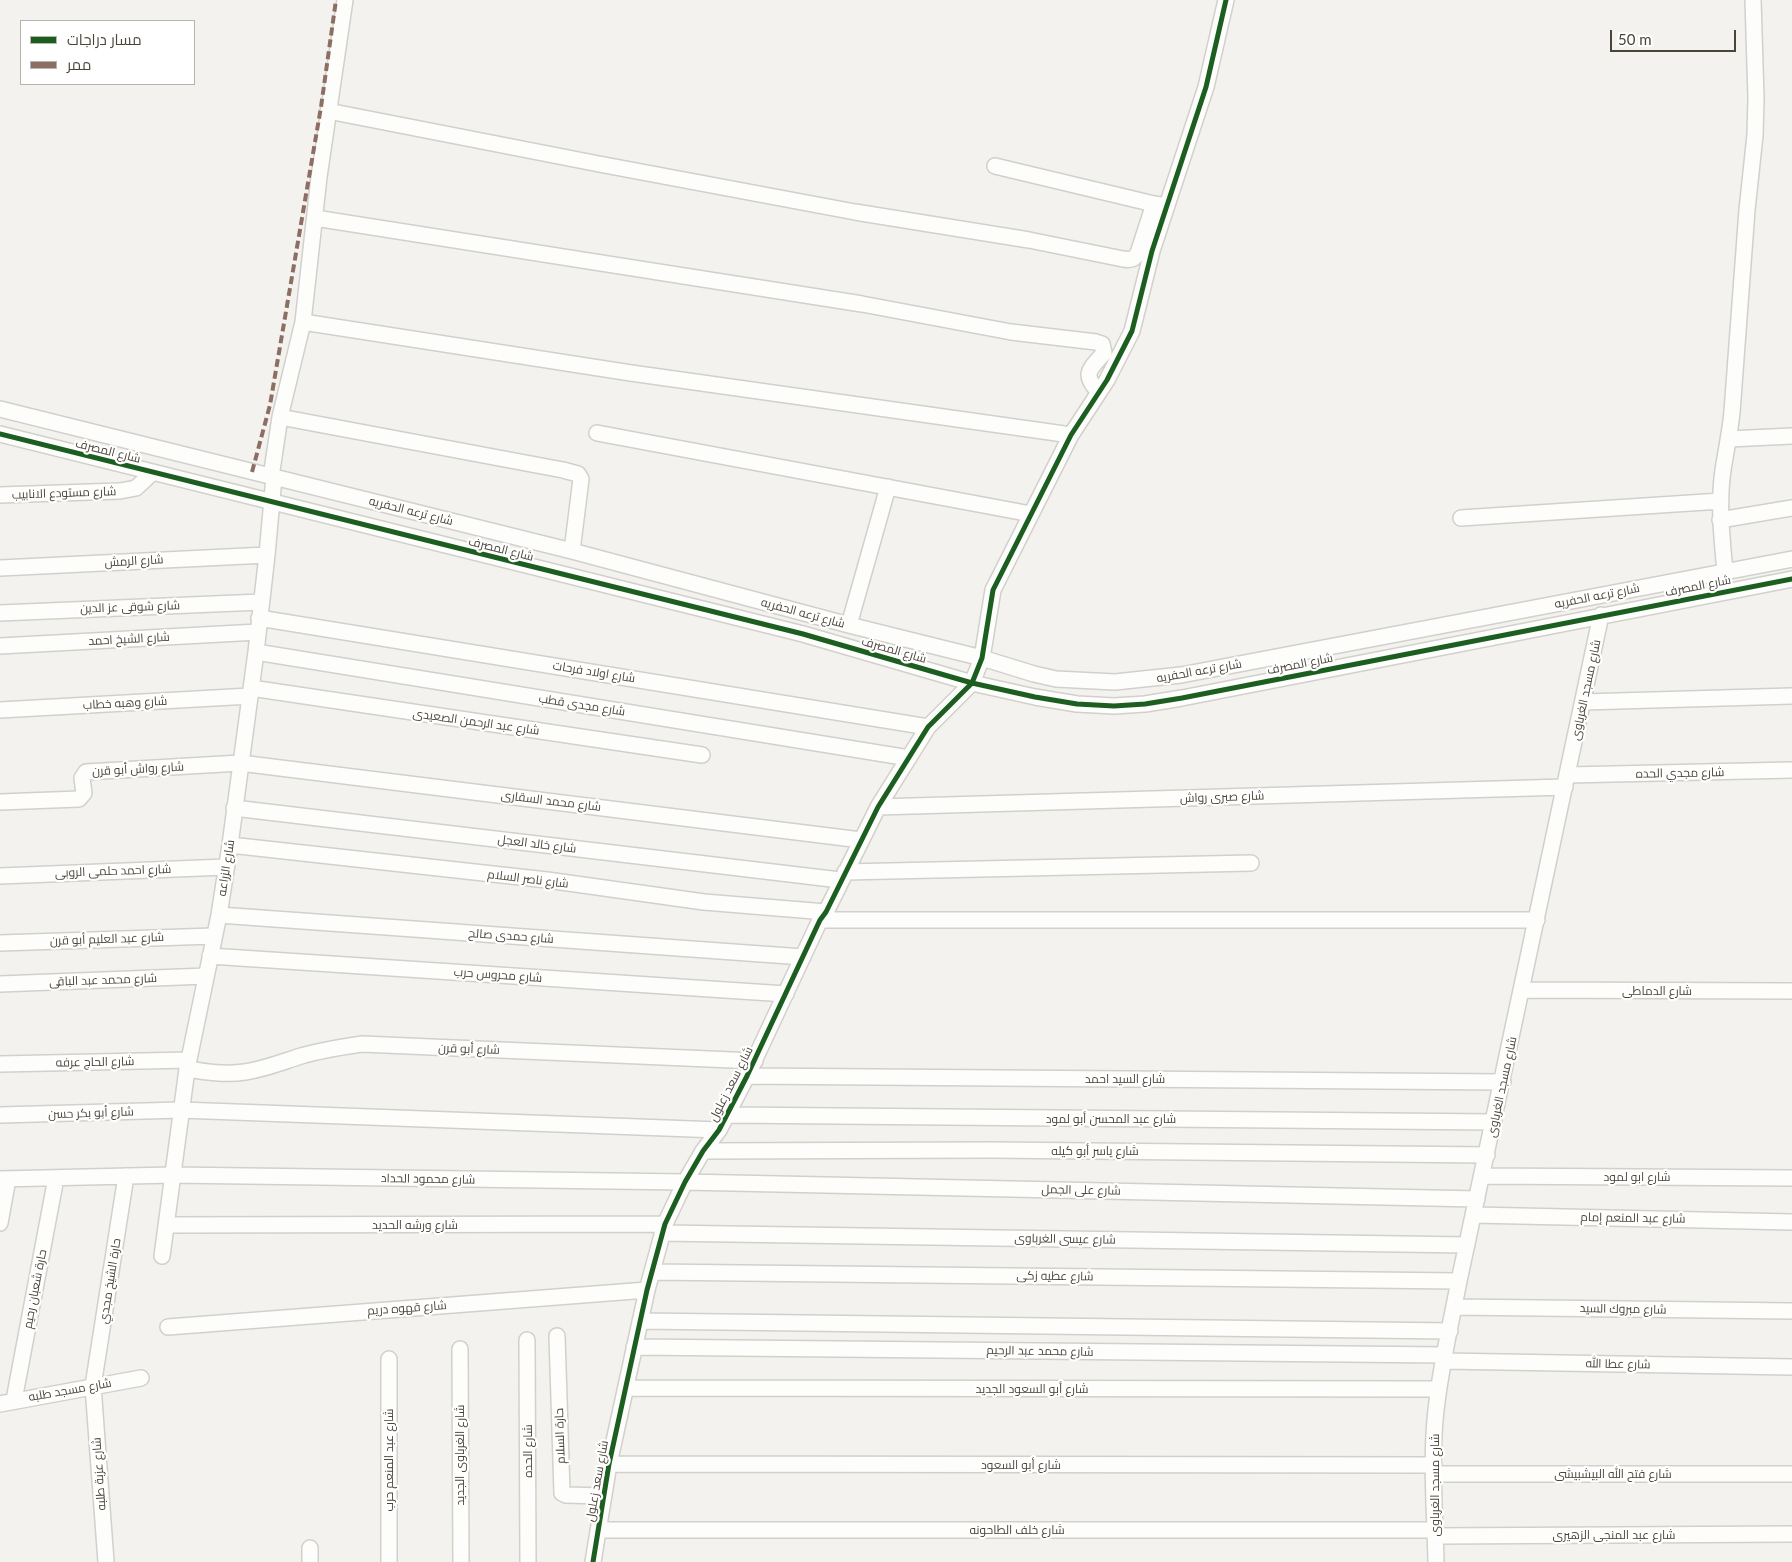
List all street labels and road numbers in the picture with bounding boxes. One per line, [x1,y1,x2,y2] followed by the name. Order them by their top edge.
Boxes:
[74,436,142,466] street label: شارع المصرف
[12,484,116,502] street label: شارع مستودع الانابيب
[367,494,455,528] street label: شارع ترعه الحفريه
[467,534,535,564] street label: شارع المصرف
[104,552,164,570] street label: شارع الرمش
[1664,573,1732,599] street label: شارع المصرف
[1553,581,1641,611] street label: شارع ترعه الحفريه
[759,595,847,631] street label: شارع ترعه الحفريه
[80,598,180,616] street label: شارع شوقى عز الدين
[88,630,170,648] street label: شارع الشيخ احمد
[860,634,928,666] street label: شارع المصرف
[1568,638,1604,742] street label: شارع مسجد الغرباوى
[1266,651,1334,677] street label: شارع المصرف
[1155,656,1243,686] street label: شارع ترعه الحفريه
[552,658,636,686] street label: شارع اولاد فرحات
[538,691,626,719] street label: شارع مجدى قطب
[82,694,168,712] street label: شارع وهبه خطاب
[412,706,540,738] street label: شارع عبد الرحمن الصعيدى
[92,759,184,779] street label: شارع رواش أبو قرن
[1636,765,1724,781] street label: شارع مجدي الحده
[500,788,602,814] street label: شارع محمد السقارى
[1179,788,1265,806] street label: شارع صبرى رواش
[497,832,577,856] street label: شارع خالد العجل
[214,839,238,897] street label: شارع الزراعه
[55,862,171,880] street label: شارع احمد حلمى الروبى
[487,867,569,891] street label: شارع ناصر السلام
[468,926,554,946] street label: شارع حمدى صالح
[50,930,164,948] street label: شارع عبد العليم أبو قرن
[453,965,543,985] street label: شارع محروس حرب
[49,971,157,989] street label: شارع محمد عبد الباقى
[1622,984,1692,998] street label: شارع الدماطى
[1484,1035,1520,1139] street label: شارع مسجد الغرباوى
[438,1041,500,1057] street label: شارع أبو قرن
[706,1044,756,1124] street label: شارع سعد زعلول
[56,1054,134,1070] street label: شارع الحاج عرفه
[1085,1072,1165,1086] street label: شارع السيد احمد
[48,1104,134,1122] street label: شارع أبو بكر حسن
[1046,1112,1176,1126] street label: شارع عبد المحسن أبو لمود
[1051,1144,1139,1158] street label: شارع ياسر أبو كيله
[1604,1170,1670,1184] street label: شارع ابو لمود
[381,1171,475,1187] street label: شارع محمود الحداد
[1041,1182,1121,1198] street label: شارع على الجمل
[1580,1210,1686,1226] street label: شارع عبد المنعم إمام
[372,1218,458,1232] street label: شارع ورشه الحديد
[1014,1231,1116,1247] street label: شارع عيسى الغرباوى
[96,1237,124,1325] street label: حارة الشيخ مجدي
[20,1248,50,1330] street label: حارة شعبان رحيم
[1016,1268,1094,1284] street label: شارع عطيه زكى
[367,1298,447,1318] street label: شارع قهوه دريم
[1579,1301,1667,1317] street label: شارع مبروك السيد
[986,1343,1094,1359] street label: شارع محمد عبد الرحيم
[1585,1356,1651,1372] street label: شارع عطا الله
[27,1376,113,1404] street label: شارع مسجد طلبه
[976,1382,1088,1396] street label: شارع أبو السعود الجديد
[453,1405,467,1505] street label: شارع الغرباوى الجديد
[552,1408,568,1464] street label: حارة السلام
[382,1409,396,1511] street label: شارع عبد المنعم حرب
[521,1424,535,1478] street label: شارع الحده
[1428,1434,1442,1536] street label: شارع مسجد الغرباوى
[89,1437,109,1511] street label: شارع عزبة طلبه
[583,1439,611,1523] street label: شارع سعد زعلول
[981,1458,1061,1472] street label: شارع أبو السعود
[1554,1467,1672,1481] street label: شارع فتح الله البيشبيشى
[969,1523,1065,1537] street label: شارع خلف الطاحونه
[1552,1528,1676,1542] street label: شارع عبد المنجى الزهيرى

